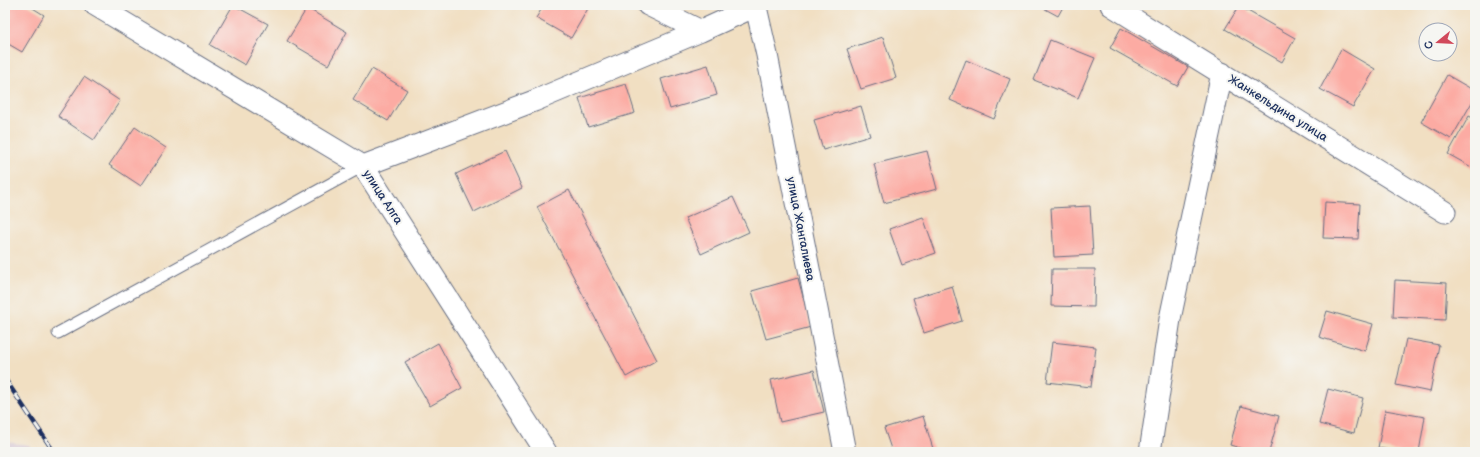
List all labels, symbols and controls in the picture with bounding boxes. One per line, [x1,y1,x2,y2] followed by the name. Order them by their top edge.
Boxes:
[1418,22,1458,62] north arrow
[1421,39,1436,51] text: С
[1225,72,1330,145] street label: Жанкельдина улица
[359,167,406,227] street label: улица Алга
[783,176,818,282] street label: улица Жангалиева

